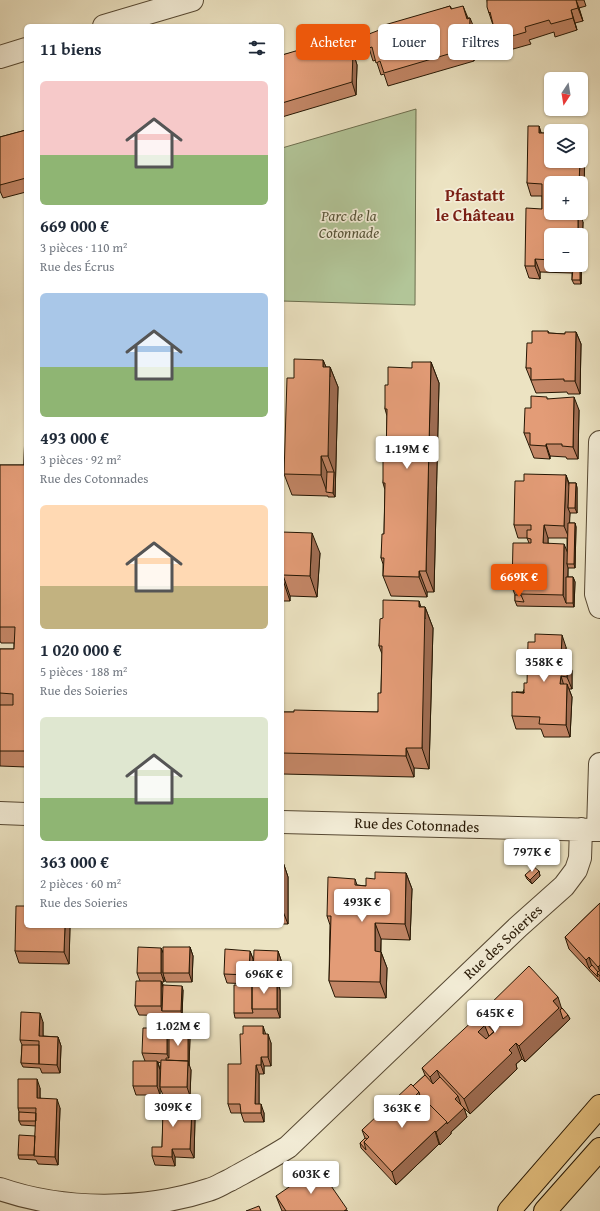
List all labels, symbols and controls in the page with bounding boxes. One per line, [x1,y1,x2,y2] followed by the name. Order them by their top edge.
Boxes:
[296,24,370,60] chip: Acheter
[378,24,440,60] chip: Louer
[448,24,513,60] chip: Filtres
[40,36,102,61] text: 11 biens
[246,37,268,59] icon: filters
[544,72,588,116] north arrow
[544,72,588,272] map controls
[118,107,190,179] icon: home
[544,124,588,168] button: layers
[544,176,588,220] button: +
[436,182,515,227] district label: Pfastatt le Château
[319,205,379,243] park label: Parc de la Cotonnade
[40,213,109,238] text: 669 000 €
[544,228,588,272] button: −
[40,238,127,257] text: 3 pièces · 110 m²
[40,257,114,276] text: Rue des Écrus
[118,319,190,391] icon: home
[40,425,109,450] text: 493 000 €
[370,436,444,470] pin: 1.19M €
[385,439,429,458] text: 1.19M €
[40,450,121,469] text: 3 pièces · 92 m²
[40,469,148,488] text: Rue des Cotonnades
[118,531,190,603] icon: home
[486,564,552,598] pin: 669K €
[500,567,538,586] text: 669K €
[40,637,122,662] text: 1 020 000 €
[511,649,577,683] pin: 358K €
[525,652,563,671] text: 358K €
[40,662,127,681] text: 5 pièces · 188 m²
[40,681,128,700] text: Rue des Soieries
[118,743,190,815] icon: home
[354,812,480,837] street label: Rue des Cotonnades
[499,839,565,873] pin: 797K €
[513,842,551,861] text: 797K €
[40,849,109,874] text: 363 000 €
[40,874,121,893] text: 2 pièces · 60 m²
[329,889,395,923] pin: 493K €
[343,892,381,911] text: 493K €
[40,893,128,912] text: Rue des Soieries
[459,899,547,984] street label: Rue des Soieries
[231,961,297,995] pin: 696K €
[245,964,283,983] text: 696K €
[462,1000,528,1034] pin: 645K €
[476,1003,514,1022] text: 645K €
[141,1013,215,1047] pin: 1.02M €
[156,1016,200,1035] text: 1.02M €
[140,1094,206,1128] pin: 309K €
[369,1095,435,1129] pin: 363K €
[154,1097,192,1116] text: 309K €
[383,1098,421,1117] text: 363K €
[278,1161,344,1195] pin: 603K €
[292,1164,330,1183] text: 603K €

